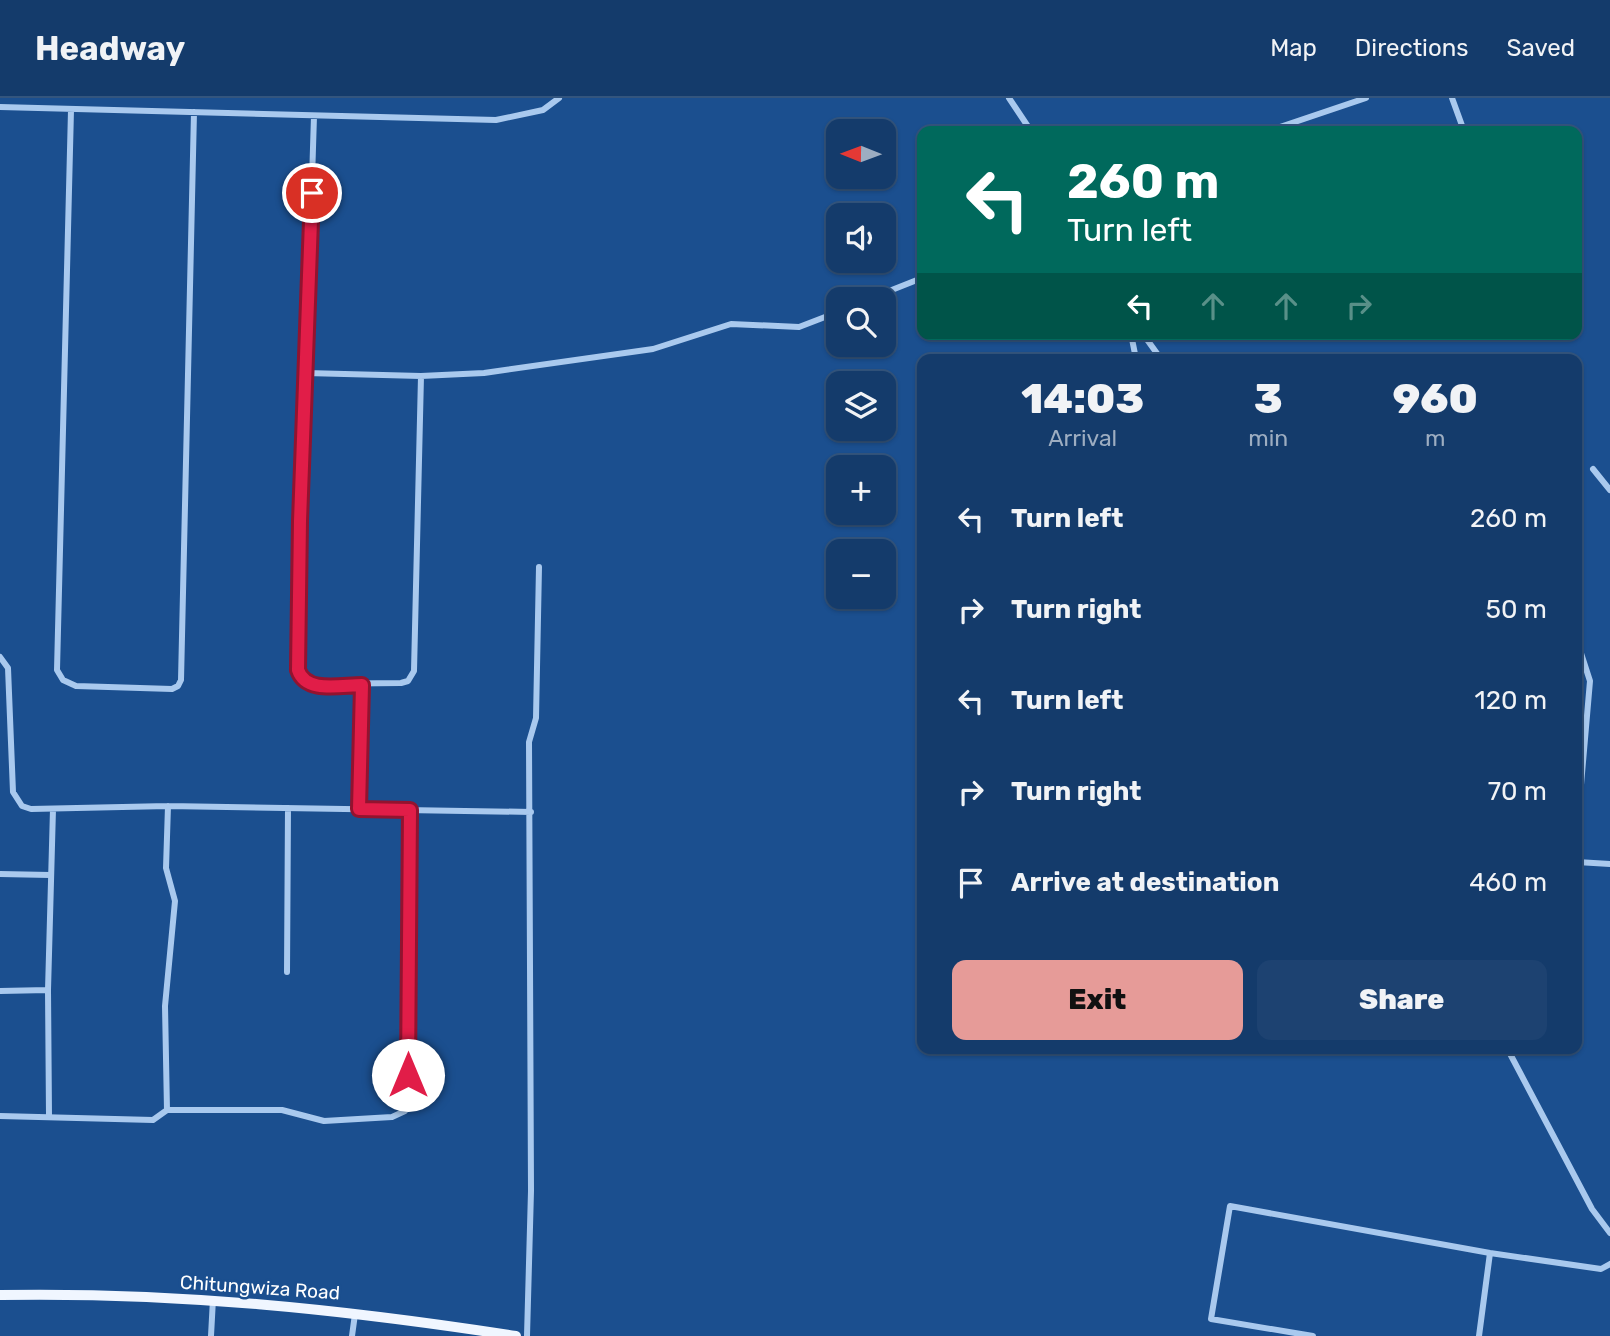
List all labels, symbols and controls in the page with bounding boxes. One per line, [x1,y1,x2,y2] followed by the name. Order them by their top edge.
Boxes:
[35,29,185,68] text: Headway
[1270,34,1317,62] text: Map
[1355,34,1468,62] text: Directions
[1506,34,1575,62] text: Saved
[826,119,896,189] north arrow
[826,119,896,609] map controls
[1067,152,1219,210] text: 260 m
[952,154,1043,245] icon: left
[282,163,342,223] pin
[293,174,331,212] icon: arrive
[826,203,896,273] button: sound
[1067,211,1192,249] text: Turn left
[826,287,896,357] button: search
[1121,287,1159,325] icon: left
[1194,287,1232,325] icon: ahead
[1267,287,1305,325] icon: ahead
[1340,287,1378,325] icon: right
[826,371,896,441] button: layers
[1021,374,1144,424] text: 14:03
[1254,374,1283,424] text: 3
[1393,374,1478,424] text: 960
[1048,424,1117,452] text: Arrival
[1248,424,1288,452] text: min
[1425,424,1445,452] text: m
[826,455,896,525] button: +
[952,500,990,538] icon: left
[1011,503,1123,534] text: Turn left
[1470,503,1547,534] text: 260 m
[826,539,896,609] button: −
[952,591,990,629] icon: right
[1011,594,1141,625] text: Turn right
[1486,594,1547,625] text: 50 m
[952,682,990,720] icon: left
[1011,685,1123,716] text: Turn left
[1475,685,1547,716] text: 120 m
[952,773,990,811] icon: right
[1011,776,1141,807] text: Turn right
[1488,776,1547,807] text: 70 m
[952,864,990,902] icon: arrive
[1011,867,1279,898] text: Arrive at destination
[1469,867,1547,898] text: 460 m
[952,960,1243,1040] button: Exit
[1257,960,1547,1040] button: Share
[371,1038,445,1112] position arrow
[179,1270,341,1305] street label: Chitungwiza Road

